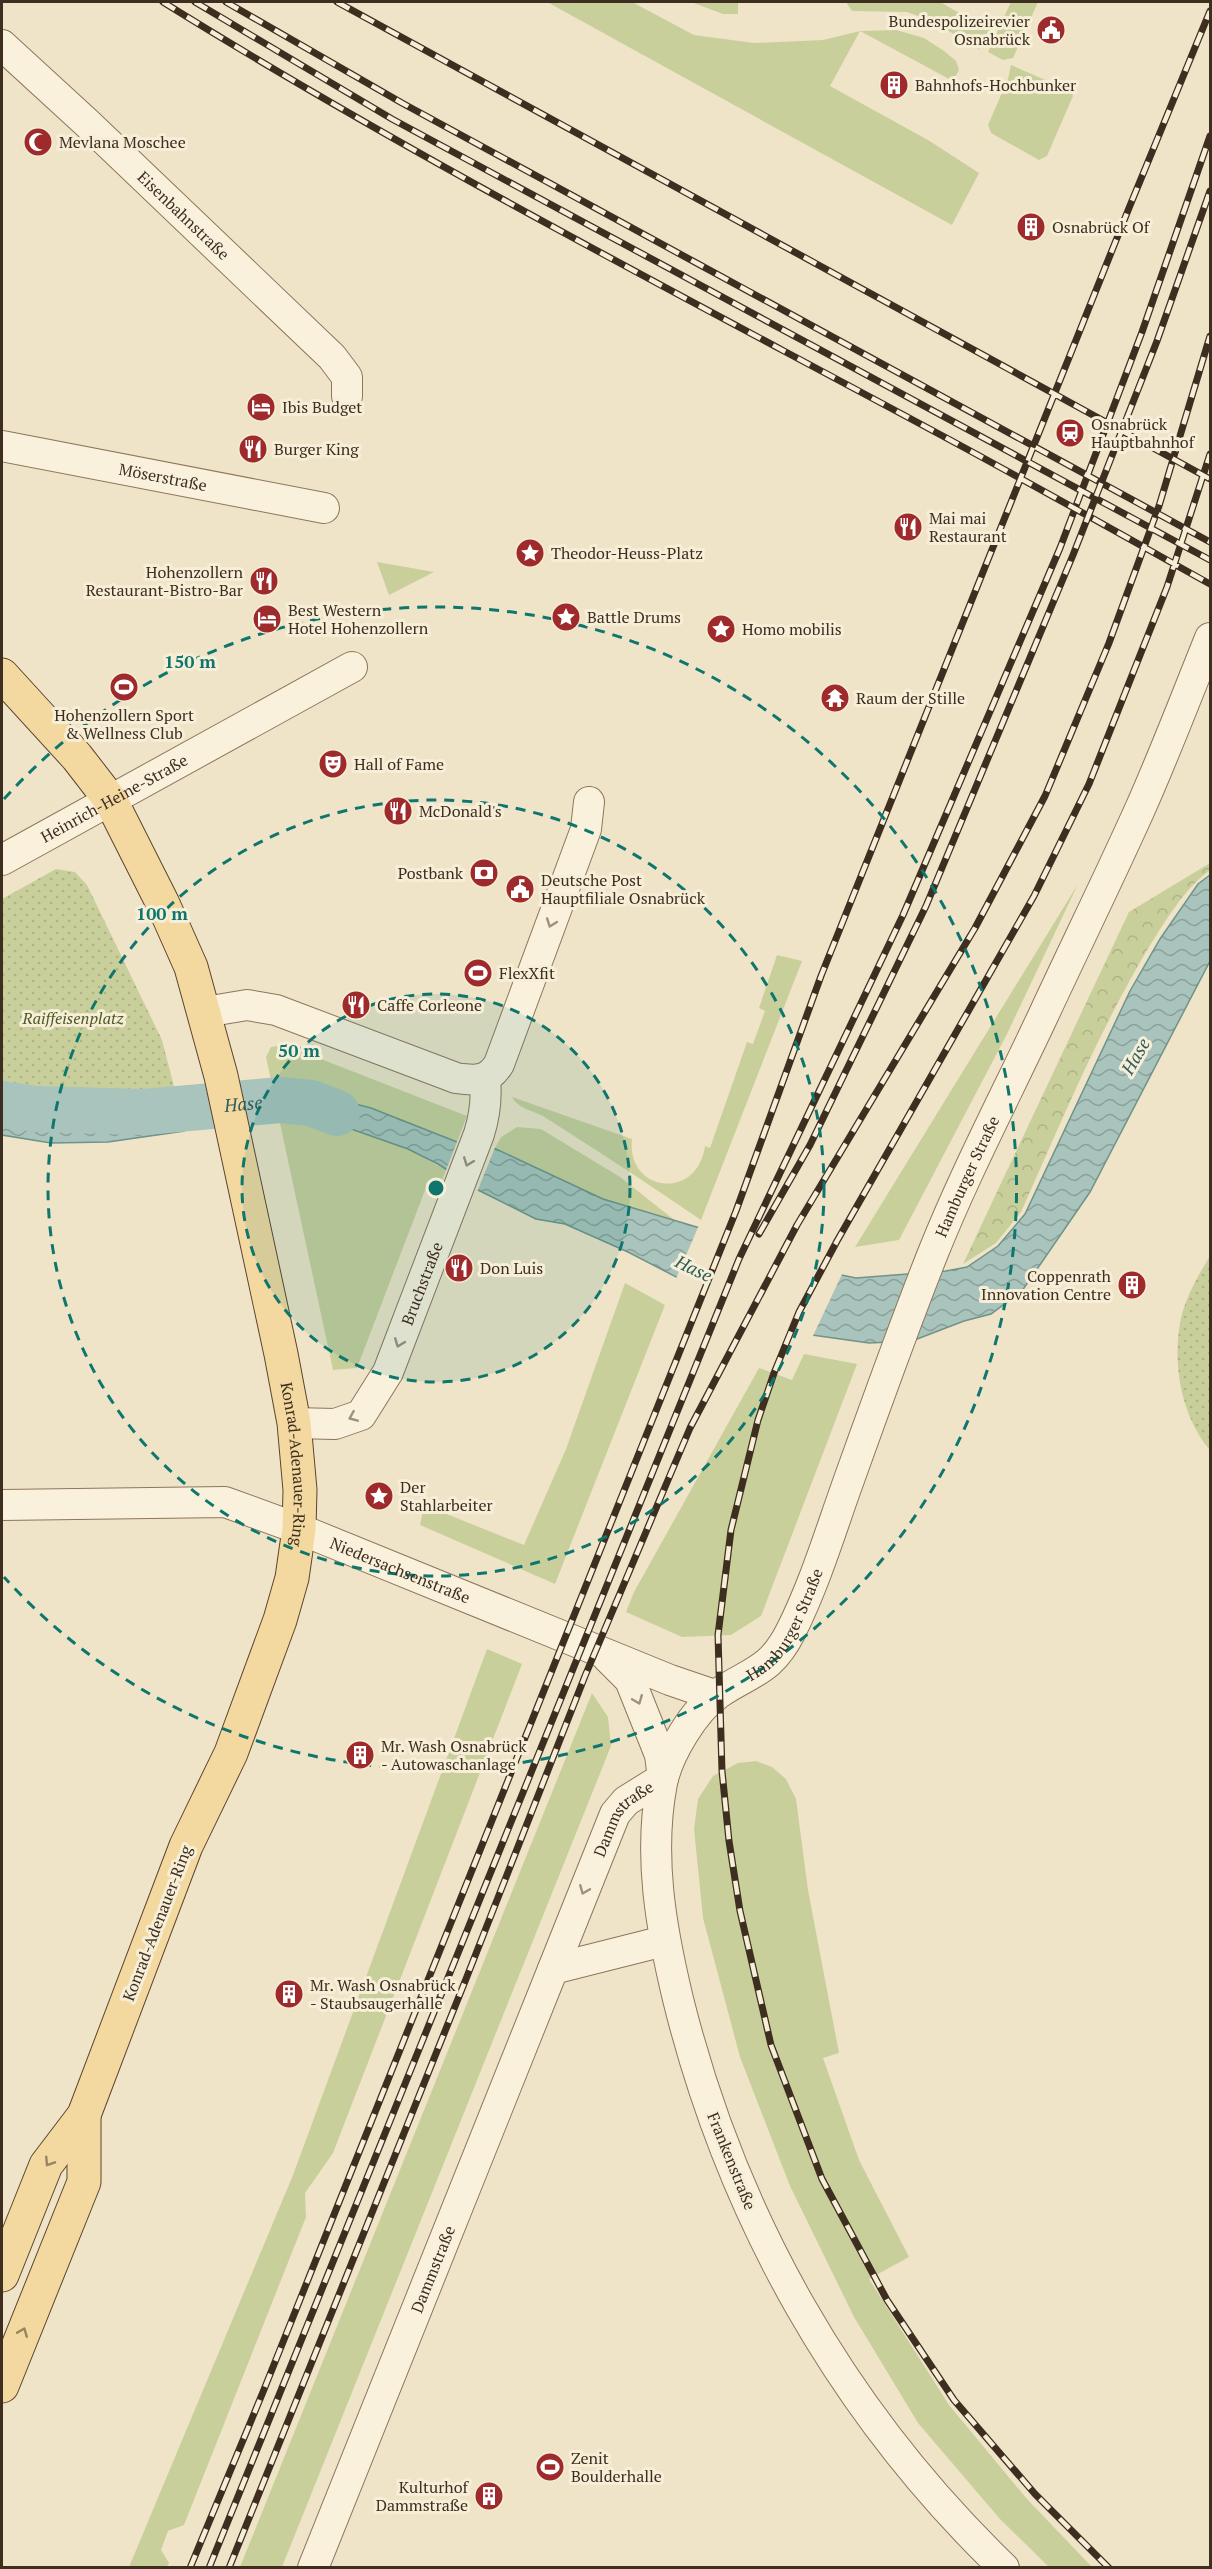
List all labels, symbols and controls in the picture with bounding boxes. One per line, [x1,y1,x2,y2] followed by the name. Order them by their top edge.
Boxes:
[889,10,1031,50] place label: Bundespolizeirevier Osnabrück
[1035,14,1067,46] public building icon: Bundespolizeirevier Osnabrück
[878,69,910,101] building icon: Bahnhofs-Hochbunker
[915,74,1077,96] place label: Bahnhofs-Hochbunker
[22,126,54,158] mosque icon: Mevlana Moschee
[59,131,186,153] place label: Mevlana Moschee
[133,166,235,265] street label: Eisenbahnstraße
[1015,211,1047,243] building icon: Osnabrück Of
[1052,216,1151,238] place label: Osnabrück Of
[245,391,277,423] hotel icon: Ibis Budget
[282,396,362,418] place label: Ibis Budget
[1091,413,1196,453] place label: Osnabrück Hauptbahnhof
[1054,417,1086,449] station icon: Osnabrück Hauptbahnhof
[237,433,269,465] restaurant icon: Burger King
[274,438,359,460] place label: Burger King
[117,458,209,496] street label: Möserstraße
[929,507,1007,547] place label: Mai mai Restaurant
[892,511,924,543] restaurant icon: Mai mai Restaurant
[514,537,546,569] place icon: Theodor-Heuss-Platz
[551,542,703,564] place label: Theodor-Heuss-Platz
[86,561,244,601] place label: Hohenzollern Restaurant-Bistro-Bar
[248,565,280,597] restaurant icon: Hohenzollern Restaurant-Bistro-Bar
[288,599,429,639] place label: Best Western Hotel Hohenzollern
[550,601,582,633] place icon: Battle Drums
[251,603,283,635] hotel icon: Best Western Hotel Hohenzollern
[587,606,681,628] place label: Battle Drums
[705,613,737,645] place icon: Homo mobilis
[742,618,842,640] place label: Homo mobilis
[164,649,216,673] text: 150 m
[108,671,140,703] sports icon: Hohenzollern Sport & Wellness Club
[819,682,851,714] temple icon: Raum der Stille
[856,687,965,709] place label: Raum der Stille
[54,704,194,744] place label: Hohenzollern Sport & Wellness Club
[317,748,349,780] theatre icon: Hall of Fame
[37,749,192,848] street label: Heinrich-Heine-Straße
[354,753,444,775] place label: Hall of Fame
[382,795,414,827] restaurant icon: McDonald's
[419,800,502,822] place label: McDonald's
[468,857,500,889] bank icon: Postbank
[398,862,464,884] place label: Postbank
[541,869,706,909] place label: Deutsche Post Hauptfiliale Osnabrück
[504,873,536,905] public building icon: Deutsche Post Hauptfiliale Osnabrück
[136,901,188,925] text: 100 m
[545,918,558,928] one-way arrow
[462,957,494,989] sports icon: FlexXfit
[499,962,555,984] place label: FlexXfit
[340,989,372,1021] restaurant icon: Caffe Corleone
[377,994,482,1016] place label: Caffe Corleone
[22,1007,124,1029] park label: Raiffeisenplatz
[1115,1033,1155,1079] water label: Hase
[278,1038,320,1062] text: 50 m
[222,1090,263,1117] water label: Hase
[930,1112,1004,1240] street label: Hamburger Straße
[463,1157,476,1167] one-way arrow
[426,1178,446,1198] centre of rings
[396,1239,448,1328] street label: Bruchstraße
[671,1248,716,1287] water label: Hase
[443,1252,475,1284] restaurant icon: Don Luis
[480,1257,543,1279] place label: Don Luis
[981,1265,1112,1305] place label: Coppenrath Innovation Centre
[1116,1269,1148,1301] building icon: Coppenrath Innovation Centre
[394,1337,406,1348] one-way arrow
[276,1380,311,1549] street label: Konrad-Adenauer-Ring
[348,1410,359,1422] one-way arrow
[400,1476,494,1516] place label: Der Stahlarbeiter
[363,1480,395,1512] place icon: Der Stahlarbeiter
[327,1532,474,1609] street label: Niedersachsenstraße
[742,1565,828,1686] street label: Hamburger Straße
[631,1694,643,1705] one-way arrow
[381,1735,527,1775] place label: Mr. Wash Osnabrück - Autowaschanlage
[344,1739,376,1771] building icon: Mr. Wash Osnabrück - Autowaschanlage
[588,1776,658,1860] street label: Dammstraße
[117,1841,197,2004] street label: Konrad-Adenauer-Ring
[579,1884,591,1895] one-way arrow
[310,1974,456,2014] place label: Mr. Wash Osnabrück - Staubsaugerhalle
[273,1978,305,2010] building icon: Mr. Wash Osnabrück - Staubsaugerhalle
[702,2109,762,2213] street label: Frankenstraße
[46,2156,57,2167] one-way arrow
[405,2222,460,2316] street label: Dammstraße
[16,2327,28,2338] one-way arrow
[571,2447,662,2487] place label: Zenit Boulderhalle
[534,2451,566,2483] sports icon: Zenit Boulderhalle
[376,2476,470,2516] place label: Kulturhof Dammstraße
[473,2480,505,2512] building icon: Kulturhof Dammstraße

